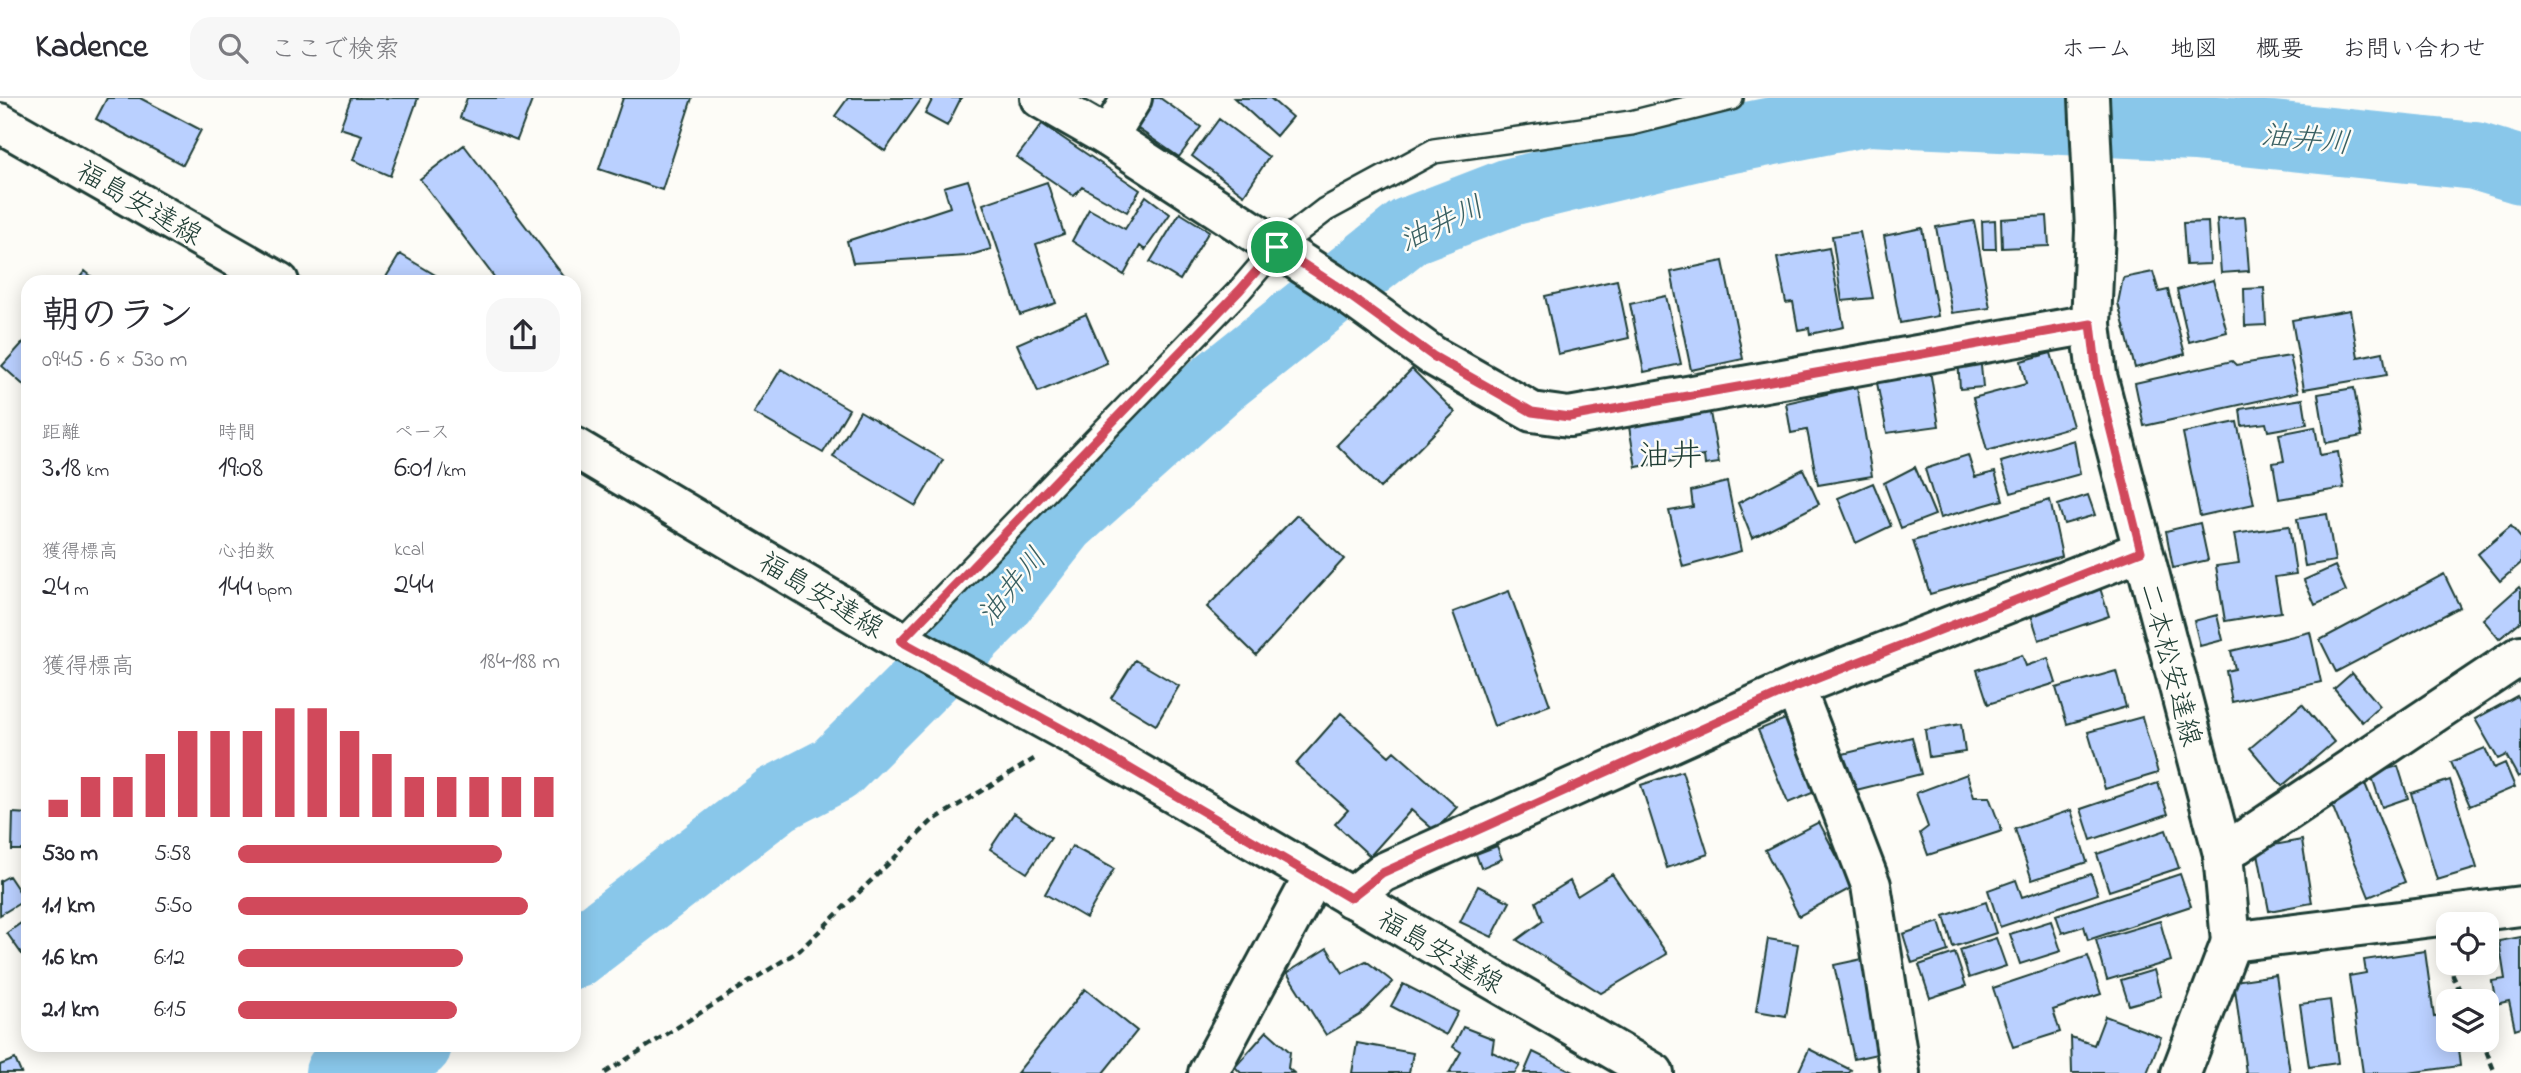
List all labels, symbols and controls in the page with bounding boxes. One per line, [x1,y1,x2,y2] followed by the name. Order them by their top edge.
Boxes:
[190,17,680,80] search box
[35,24,148,72] text: Kadence
[214,29,252,67] icon: search
[270,32,400,70] text: ここで検索
[2061,33,2132,68] text: ホーム
[2170,33,2218,68] text: 地図
[2256,33,2304,68] text: 概要
[2342,33,2486,68] text: お問い合わせ
[2259,114,2353,168] water label: 油井川
[67,152,209,258] street label: 福島安達線
[1392,187,1492,265] water label: 油井川
[1247,217,1307,277] pin
[1258,228,1296,266] icon: arrive
[42,290,194,346] text: 朝のラン
[486,298,560,372] button: share
[42,344,187,377] text: 09:45 · 6 × 530 m
[42,420,80,447] text: 距離
[218,420,256,447] text: 時間
[394,420,450,447] text: ペース
[1638,434,1702,481] district label: 油井
[42,447,81,491] text: 3.18
[218,447,263,491] text: 19:08
[394,447,432,491] text: 6:01
[81,458,109,485] text: km
[432,458,466,485] text: /km
[394,537,424,564] text: kcal
[42,539,118,566] text: 獲得標高
[218,539,275,566] text: 心拍数
[968,539,1059,637] water label: 油井川
[750,543,891,651] street label: 福島安達線
[394,564,434,608] text: 244
[42,566,69,610] text: 24
[218,566,252,610] text: 144
[69,577,89,604] text: m
[252,577,292,604] text: bpm
[2127,578,2210,751] street label: 二本松安達線
[480,646,560,679] text: 184–188 m
[42,651,134,684] text: 獲得標高
[42,838,98,871] text: 530 m
[154,838,191,871] text: 5:58
[42,890,95,923] text: 1.1 km
[154,890,192,923] text: 5:50
[1368,900,1510,1006] street label: 福島安達線
[2436,912,2499,1052] map controls
[2436,912,2499,975] button: locate
[42,942,98,975] text: 1.6 km
[154,942,185,975] text: 6:12
[2436,989,2499,1052] button: layers
[42,994,99,1027] text: 2.1 km
[154,994,187,1027] text: 6:15

